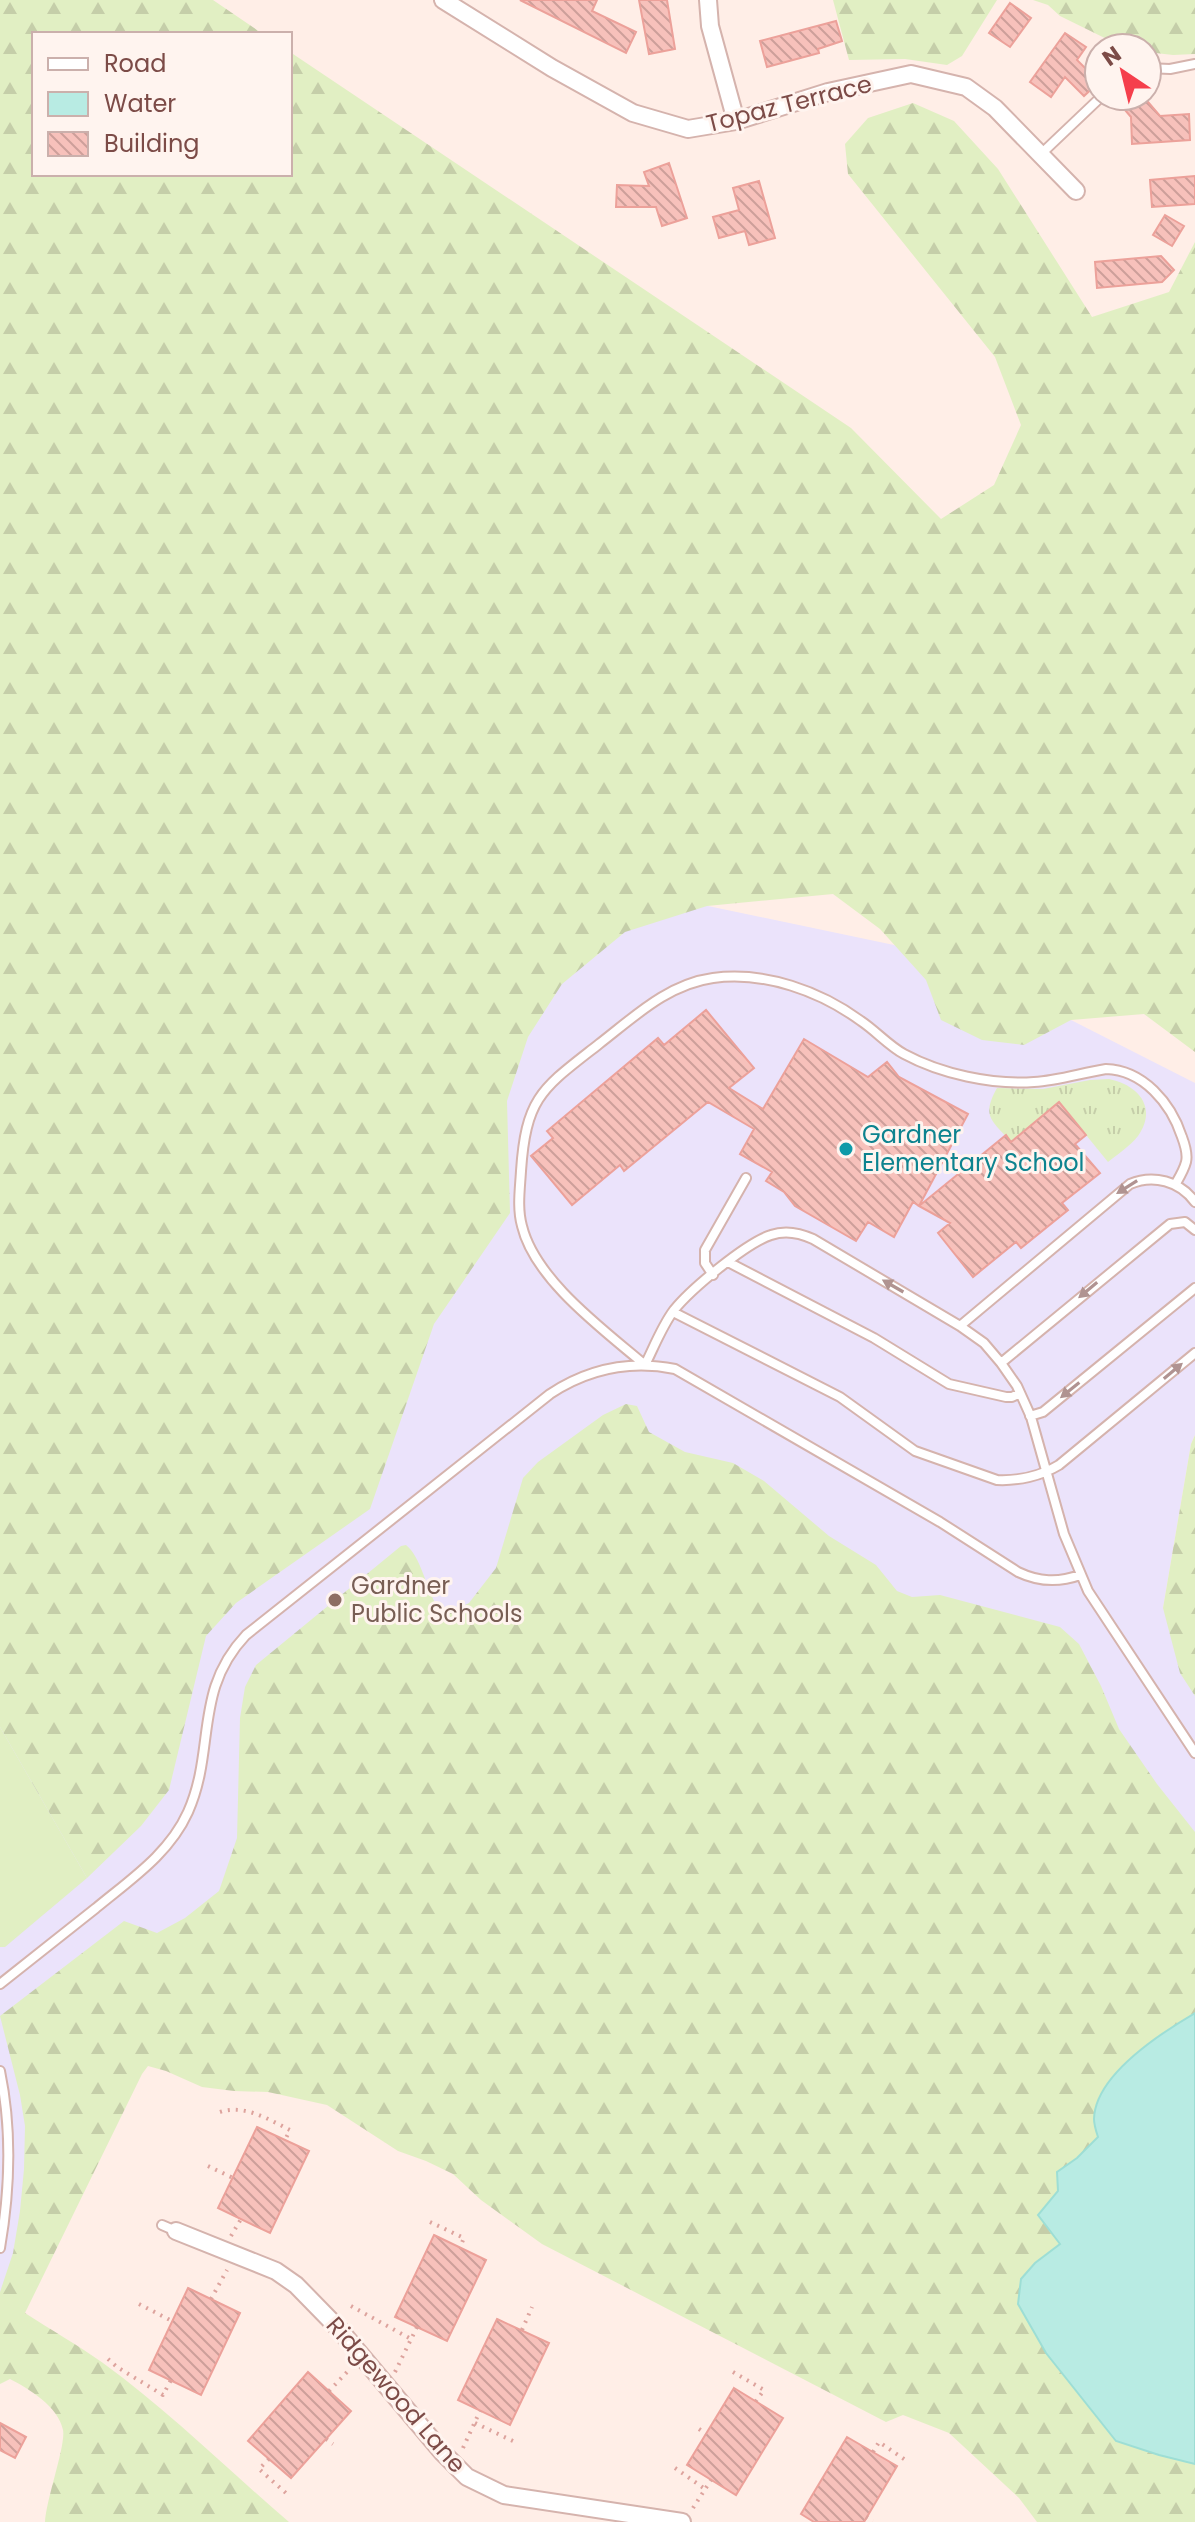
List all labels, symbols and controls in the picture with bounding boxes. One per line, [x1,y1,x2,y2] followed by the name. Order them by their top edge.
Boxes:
[32,32,292,176] legend
[1083,32,1163,112] north arrow
[1096,39,1127,73] text: N
[104,47,166,80] text: Road
[703,67,875,140] street label: Topaz Terrace
[104,87,176,120] text: Water
[104,127,200,160] text: Building
[862,1118,1085,1179] place label: Gardner Elementary School
[837,1140,855,1158] marker: Gardner Elementary School
[1116,1180,1138,1194] one-way arrow
[882,1279,905,1293] one-way arrow
[1078,1282,1098,1298] one-way arrow
[1162,1363,1182,1380] one-way arrow
[1059,1382,1080,1399] one-way arrow
[351,1569,522,1630] place label: Gardner Public Schools
[326,1591,344,1609] marker: Gardner Public Schools
[319,2309,474,2480] street label: Ridgewood Lane

